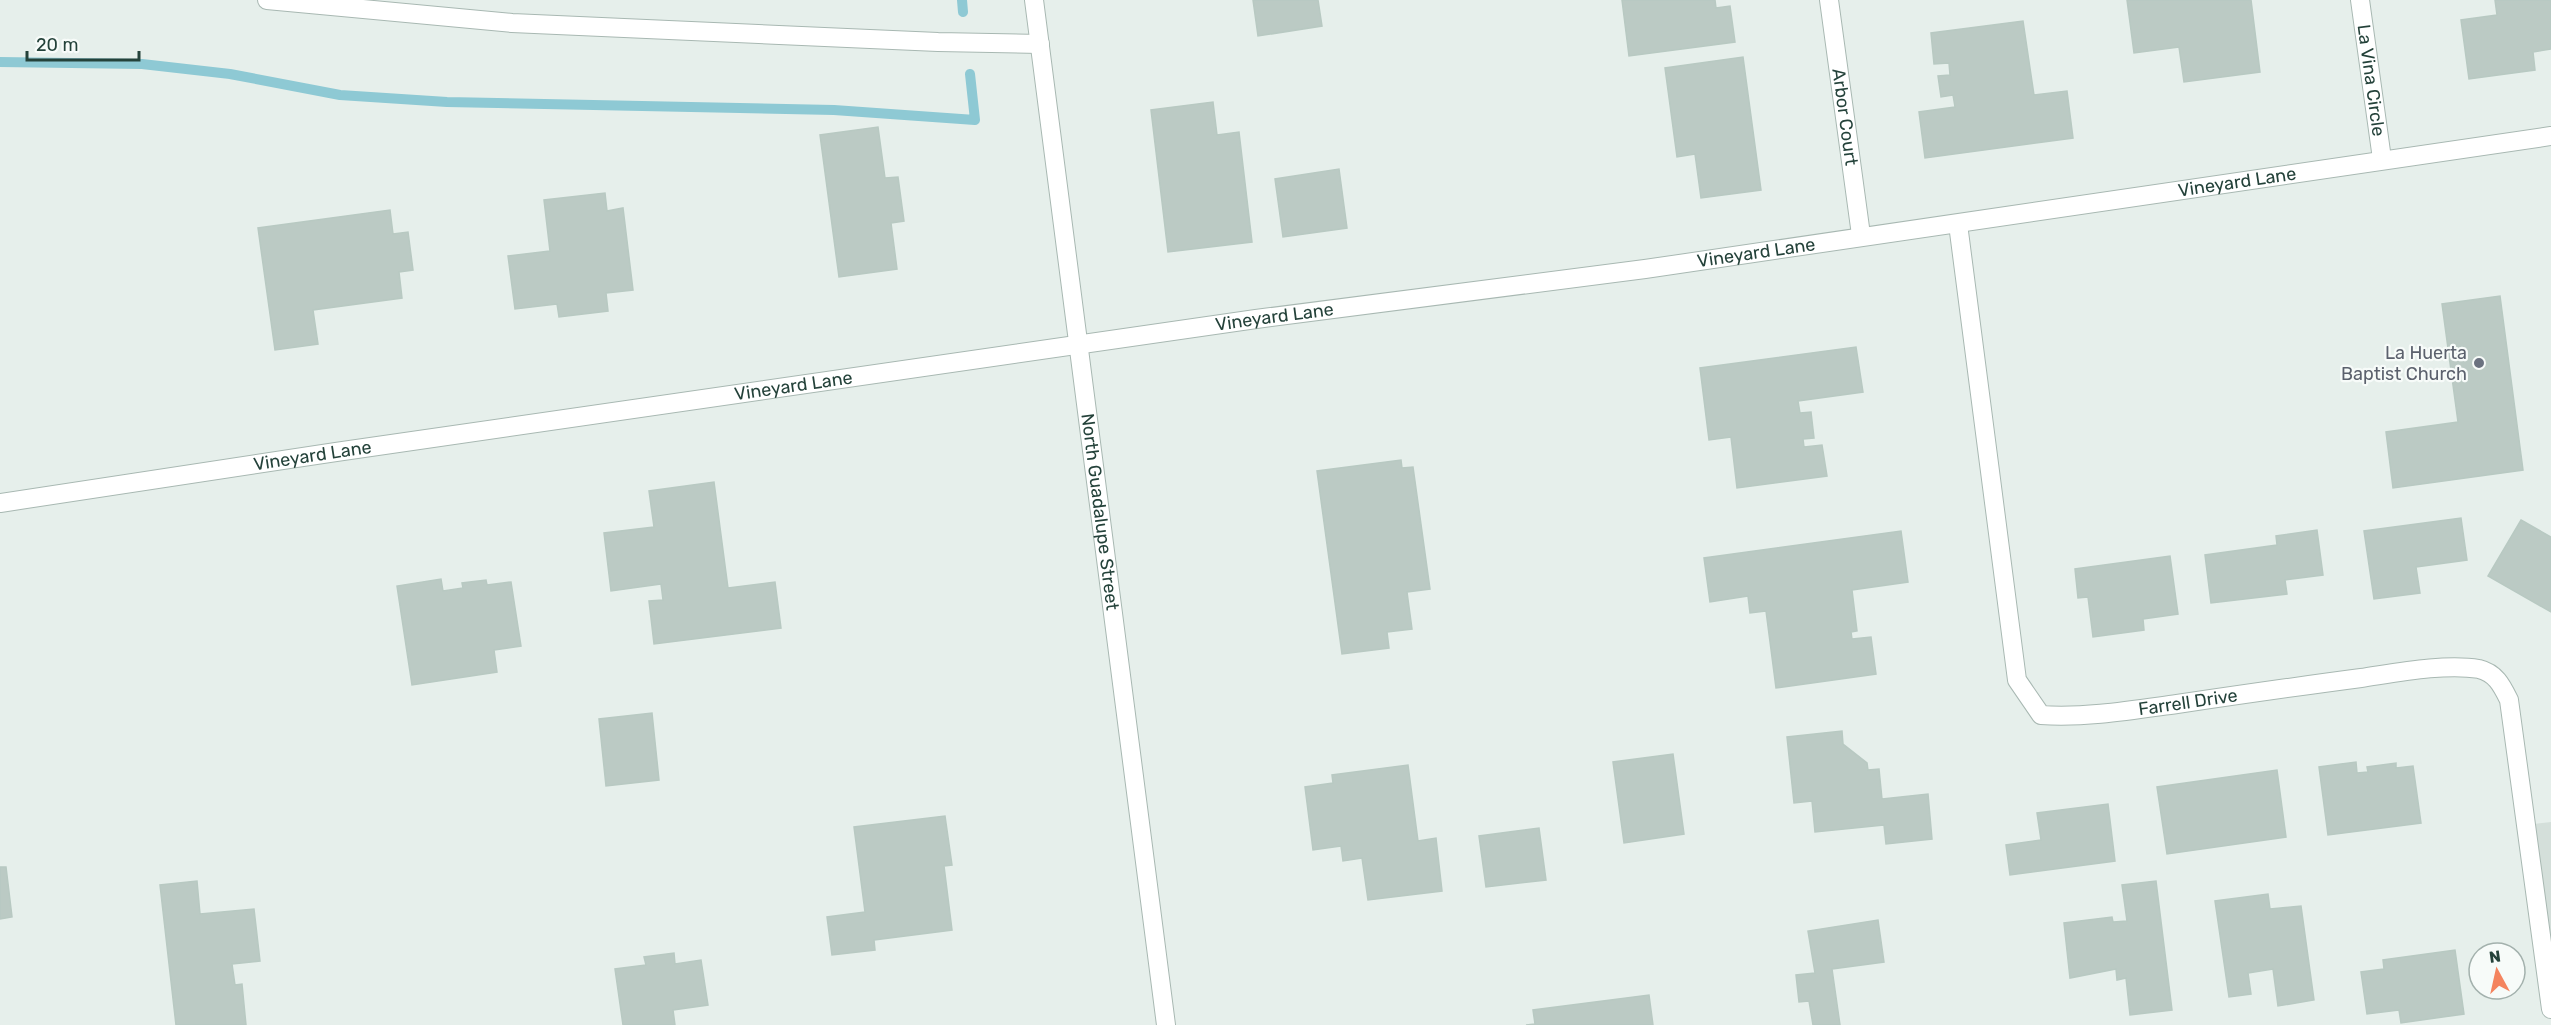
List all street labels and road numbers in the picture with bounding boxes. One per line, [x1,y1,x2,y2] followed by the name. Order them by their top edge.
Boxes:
[2352,23,2390,138] street label: La Vina Circle
[1827,67,1862,167] street label: Arbor Court
[2176,163,2298,202] street label: Vineyard Lane
[1696,233,1817,272] street label: Vineyard Lane
[1214,298,1335,336] street label: Vineyard Lane
[733,366,854,405] street label: Vineyard Lane
[1076,412,1123,612] street label: North Guadalupe Street
[252,436,373,475] street label: Vineyard Lane
[2137,684,2239,720] street label: Farrell Drive

